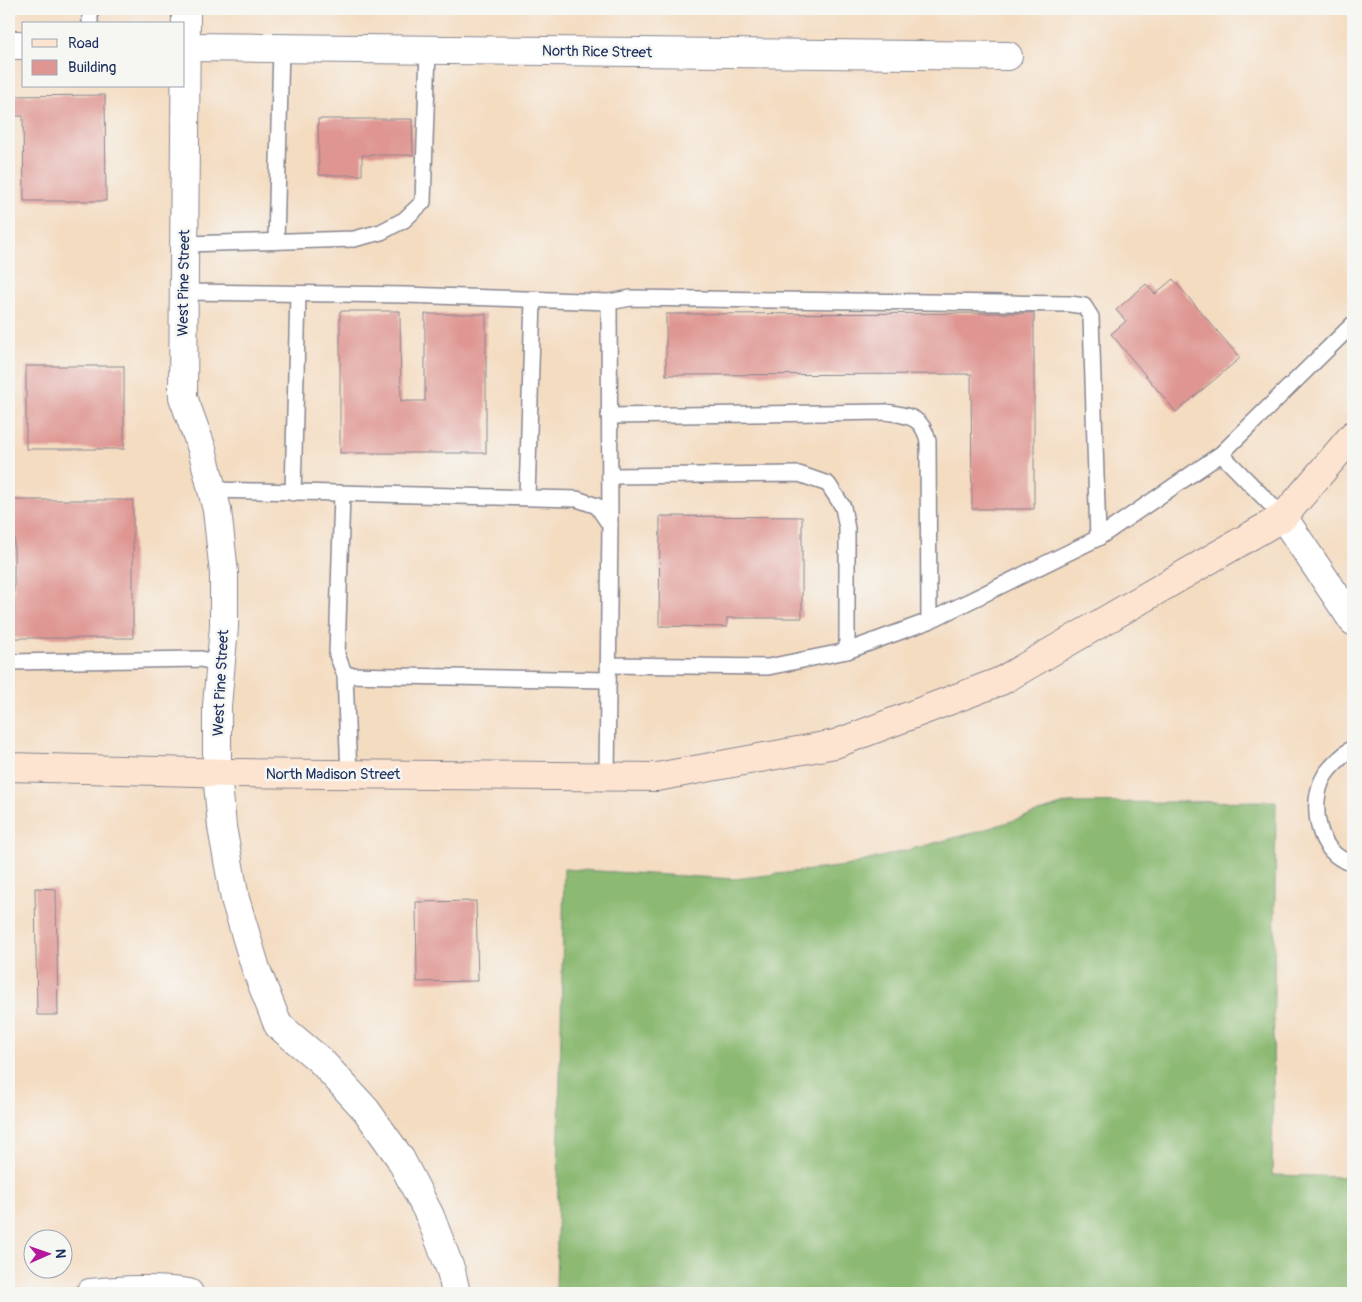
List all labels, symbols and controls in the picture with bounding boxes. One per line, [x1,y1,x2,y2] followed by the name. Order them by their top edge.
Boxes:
[22,22,185,88] legend
[68,34,99,53] text: Road
[542,42,653,62] street label: North Rice Street
[68,58,116,77] text: Building
[174,228,194,337] street label: West Pine Street
[209,628,233,737] street label: West Pine Street
[266,765,401,784] street label: North Madison Street
[22,1230,72,1280] north arrow
[52,1249,69,1259] text: N

